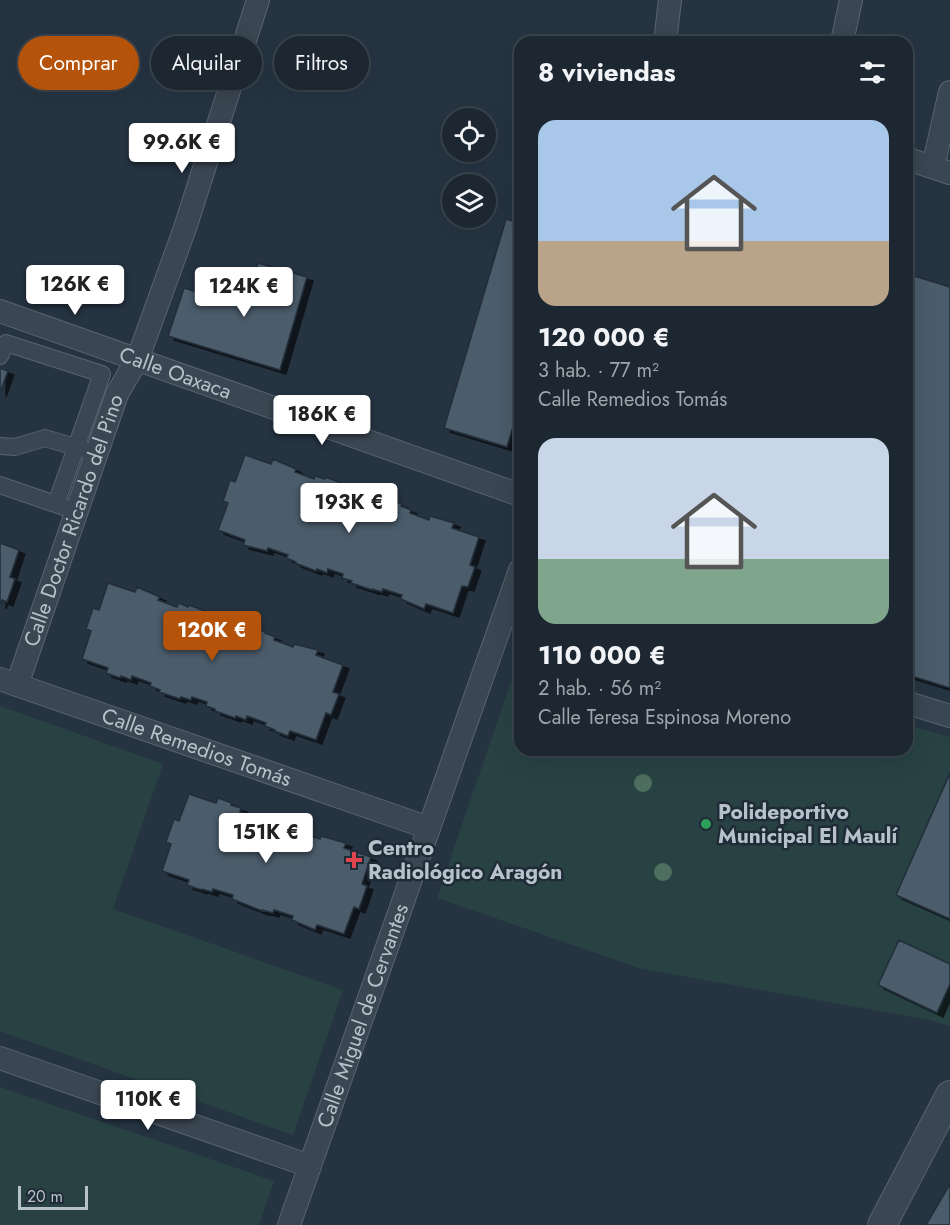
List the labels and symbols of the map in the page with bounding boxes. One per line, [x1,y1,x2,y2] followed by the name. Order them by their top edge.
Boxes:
[127,123,237,174] pin: 99.6K €
[26,265,124,316] pin: 126K €
[195,267,293,318] pin: 124K €
[115,339,236,407] street label: Calle Oaxaca
[16,390,131,651] street label: Calle Doctor Ricardo del Pino
[273,395,371,446] pin: 186K €
[300,483,398,534] pin: 193K €
[163,611,261,662] pin: 120K €
[98,700,295,794] street label: Calle Remedios Tomás
[718,797,898,851] place label: Polideportivo Municipal El Maulí
[217,813,315,864] pin: 151K €
[699,817,713,831] marker: Polideportivo Municipal El Maulí
[368,833,562,887] place label: Centro Radiológico Aragón
[345,851,363,869] marker: Centro Radiológico Aragón
[309,899,416,1132] street label: Calle Miguel de Cervantes
[99,1080,197,1131] pin: 110K €
[18,1183,88,1210] scale bar

